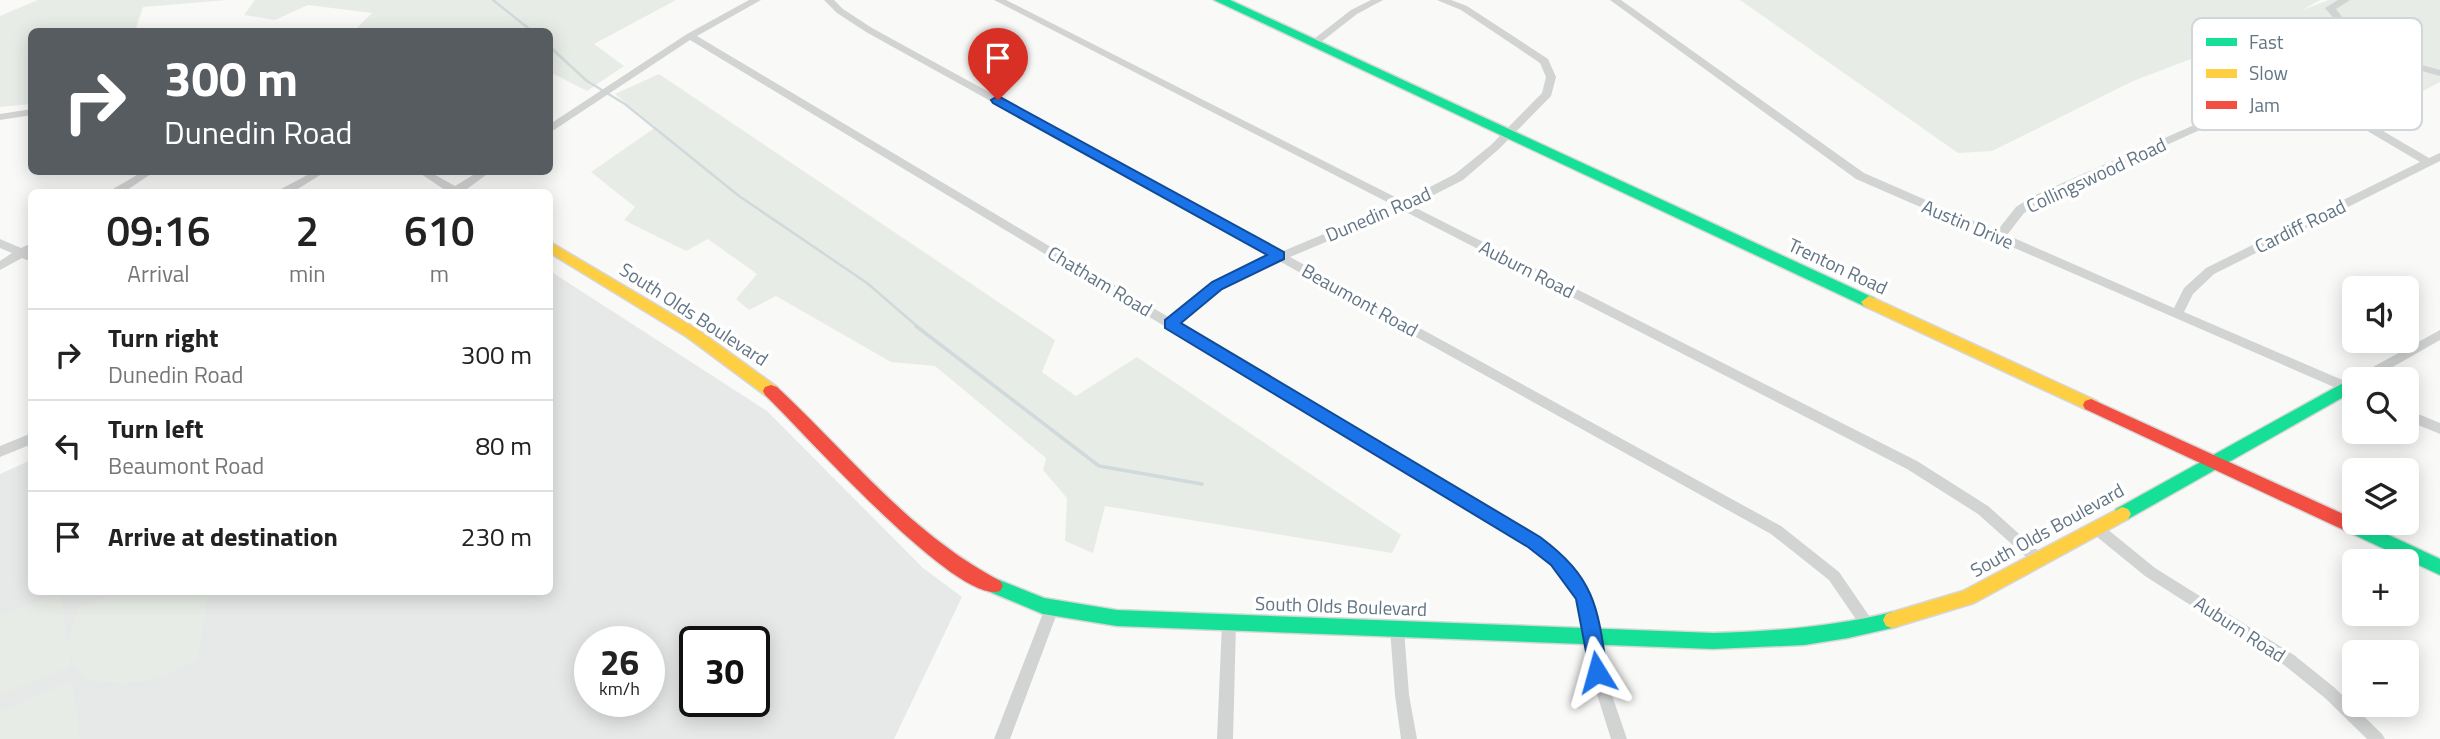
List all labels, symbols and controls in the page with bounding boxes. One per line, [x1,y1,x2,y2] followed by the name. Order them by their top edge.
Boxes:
[2192,18,2422,130] legend
[2249,27,2284,56] text: Fast
[968,28,1028,100] pin
[979,39,1017,77] icon: arrive
[164,40,298,115] text: 300 m
[49,56,140,147] icon: right
[2249,58,2288,87] text: Slow
[2249,90,2280,119] text: Jam
[164,108,352,156] text: Dunedin Road
[2021,129,2171,220] street label: Collingswood Road
[1321,178,1435,249] street label: Dunedin Road
[1918,191,2019,256] street label: Austin Drive
[2249,191,2350,260] street label: Cardiff Road
[106,198,211,262] text: 09:16
[296,198,319,262] text: 2
[404,198,475,262] text: 610
[1784,230,1893,301] street label: Trenton Road
[1474,232,1580,305] street label: Auburn Road
[1042,238,1158,323] street label: Chatham Road
[614,255,774,373] street label: South Olds Boulevard
[127,256,190,291] text: Arrival
[289,256,326,291] text: min
[430,256,449,291] text: m
[1297,256,1424,344] street label: Beaumont Road
[2342,276,2419,717] map controls
[2342,276,2419,353] button: sound
[108,318,219,357] text: Turn right
[461,335,532,374] text: 300 m
[49,336,87,374] icon: right
[108,357,243,392] text: Dunedin Road
[2342,367,2419,444] button: search
[108,409,203,448] text: Turn left
[475,426,532,465] text: 80 m
[49,427,87,465] icon: left
[108,448,264,483] text: Beaumont Road
[2342,458,2419,535] button: layers
[1965,475,2129,584] street label: South Olds Boulevard
[108,517,338,556] text: Arrive at destination
[461,517,532,556] text: 230 m
[49,518,87,556] icon: arrive
[2342,549,2419,626] button: +
[1255,588,1427,623] street label: South Olds Boulevard
[2189,588,2292,669] street label: Auburn Road
[679,626,770,717] speed limit sign: 30
[600,635,639,689] text: 26
[1560,635,1634,709] position arrow
[2342,640,2419,717] button: −
[599,675,640,702] text: km/h

